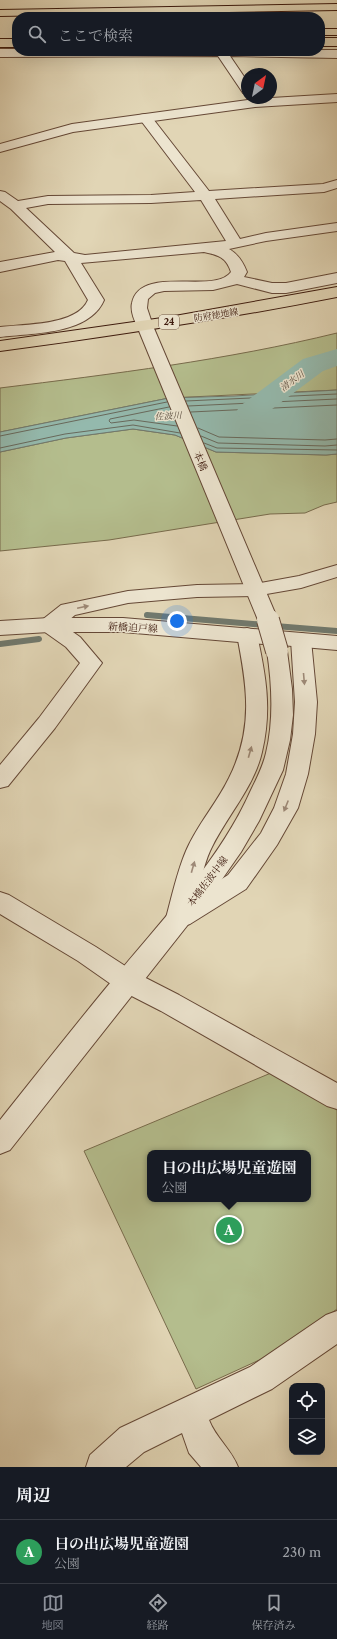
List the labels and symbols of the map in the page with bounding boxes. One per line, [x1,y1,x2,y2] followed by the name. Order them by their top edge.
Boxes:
[241,68,277,104] north arrow
[193,306,239,323] street label: 防府徳地線
[159,315,179,329] road number: 24
[278,367,307,393] water label: 清水川
[154,409,183,422] water label: 佐波川
[191,449,210,473] street label: 本橋
[76,604,89,610] one-way arrow
[167,611,187,631] your location
[108,620,158,635] street label: 新橋迫戸線
[301,673,307,685] one-way arrow
[247,745,253,757] one-way arrow
[282,801,288,813] one-way arrow
[184,853,231,909] street label: 本橋佐波中線
[190,861,196,873] one-way arrow
[216,1215,242,1245] pin: A

